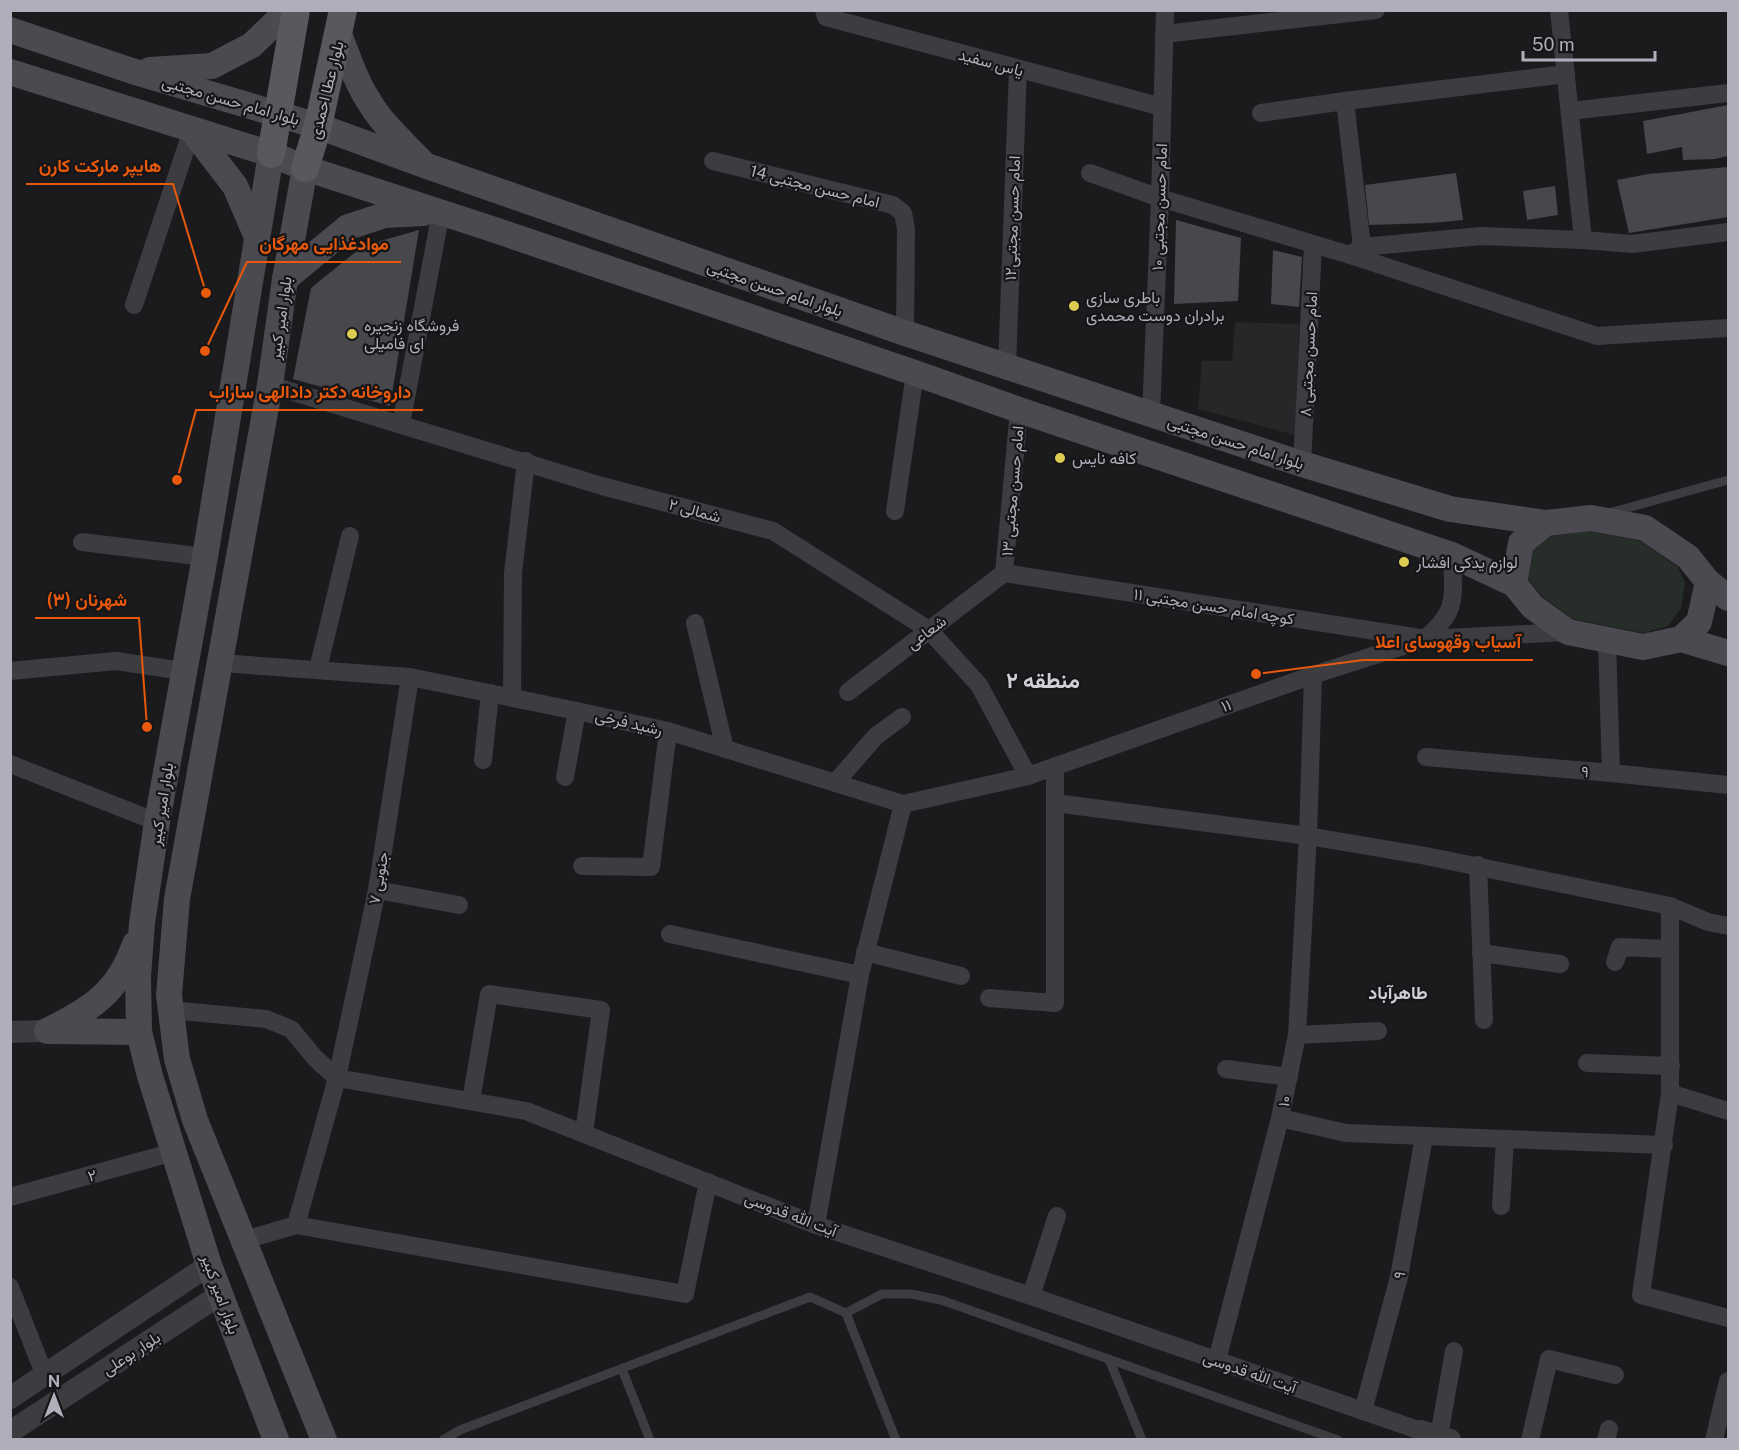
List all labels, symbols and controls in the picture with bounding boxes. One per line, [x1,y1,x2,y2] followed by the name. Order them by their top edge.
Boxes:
[1523,24,1655,62] scale bar
[1532,34,1575,55] text: 50 m
[305,39,349,141] street label: بلوار عطا احمدی
[956,45,1026,81] street label: یاس سفید
[160,72,302,130] street label: بلوار امام حسن مجتبی
[1148,143,1172,271] street label: امام حسن مجتبی ۱۰
[26,148,173,184] callout: هایپر مارکت کارن
[39,155,161,178] text: هایپر مارکت کارن
[1001,155,1025,281] street label: امام حسن مجتبی۱۲
[748,161,881,213] street label: امام حسن مجتبی 14
[247,226,401,262] callout: موادغذایی مهرگان
[259,233,389,255] text: موادغذایی مهرگان
[704,256,845,322] street label: بلوار امام حسن مجتبی
[265,275,297,362] street label: بلوار امیر کبیر
[1086,288,1225,326] place label: باطری سازی برادران دوست محمدی
[1296,291,1322,417] street label: امام حسن مجتبی ۸
[1067,299,1081,313] marker: باطری سازی برادران دوست محمدی
[364,316,459,354] place label: فروشگاه زنجیره ای فامیلی
[345,327,359,341] marker: فروشگاه زنجیره ای فامیلی
[196,374,423,410] callout: داروخانه دکتر دادالهی ساراب
[209,381,411,403] text: داروخانه دکتر دادالهی ساراب
[1165,411,1306,474] street label: بلوار امام حسن مجتبی
[997,425,1029,557] street label: امام حسن مجتبی ۱۳
[1072,449,1136,469] place label: کافه نایس
[1053,451,1067,465] marker: کافه نایس
[666,494,723,528] street label: ۲ شمالی
[1415,553,1518,573] place label: لوازم یدکی افشار
[1397,555,1411,569] marker: لوازم یدکی افشار
[35,582,139,618] callout: شهرنان (۳)
[1132,584,1296,631] street label: کوچه امام حسن مجتبی ۱۱
[47,589,127,611] text: شهرنان (۳)
[903,611,950,654] street label: شعاعی
[1363,624,1533,660] callout: آسیاب وقهوسای اعلا
[1375,631,1522,653] text: آسیاب وقهوسای اعلا
[1006,667,1080,693] district label: منطقه ۲
[1219,695,1234,716] street label: ۱۱
[593,706,664,740] street label: رشید فرخی
[145,761,178,848] street label: بلوار امیر کبیر
[1580,762,1590,781] street label: ۹
[365,850,393,906] street label: ۷ جنوبی
[1368,982,1428,1004] district label: طاهرآباد
[1274,1094,1295,1108] street label: ۱۰
[86,1165,99,1186] street label: ۲
[742,1188,841,1242] street label: آیت الله قدوسی
[196,1251,244,1337] street label: بلوار امیر کبیر
[1389,1269,1410,1281] street label: ۹
[99,1328,165,1380] street label: بلوار بوعلی
[1200,1348,1300,1399] street label: آیت الله قدوسی
[24,1366,84,1426] north arrow
[48,1372,60,1391] text: N

